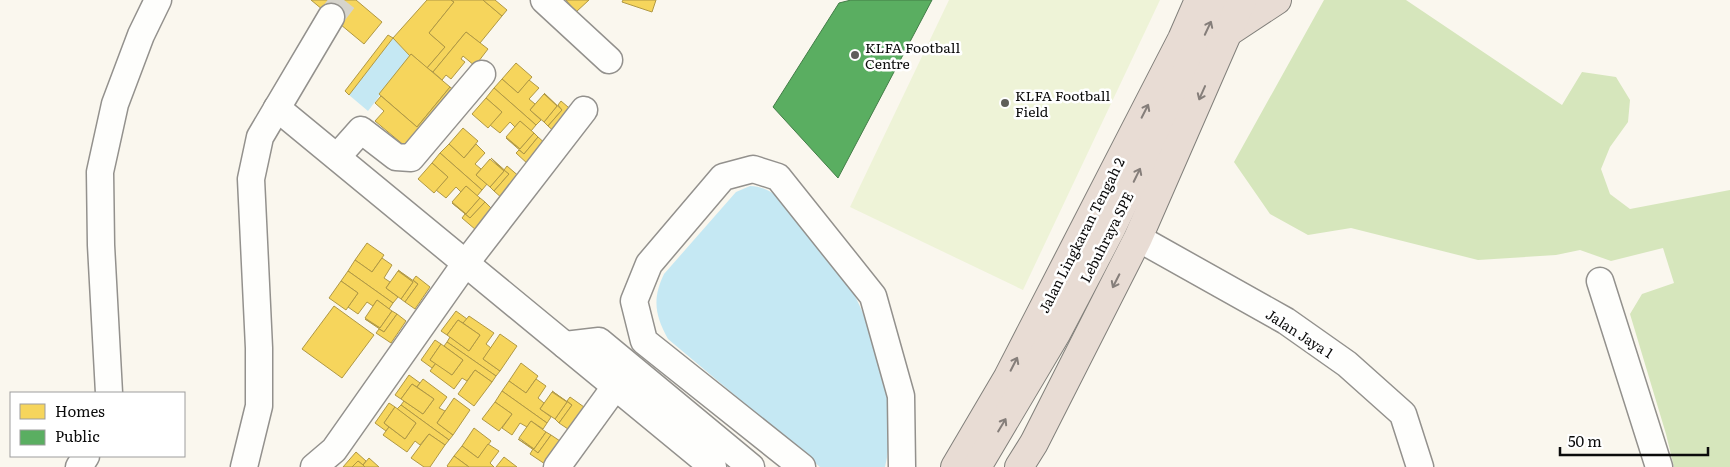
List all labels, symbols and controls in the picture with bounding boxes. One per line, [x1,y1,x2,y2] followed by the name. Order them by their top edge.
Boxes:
[1203,21,1213,36] one-way arrow
[865,37,961,73] place label: KLFA Football Centre
[849,49,861,61] marker: KLFA Football Centre
[1015,85,1111,121] place label: KLFA Football Field
[1197,85,1207,100] one-way arrow
[999,97,1011,109] marker: KLFA Football Field
[1141,104,1150,119] one-way arrow
[1033,154,1129,316] street label: Jalan Lingkaran Tengah 2
[1133,168,1143,183] one-way arrow
[1075,188,1138,286] street label: Lebuhraya SPE
[1111,273,1120,288] one-way arrow
[1262,304,1338,362] street label: Jalan Jaya 1
[1010,357,1019,372] one-way arrow
[10,392,185,457] legend
[55,399,105,422] text: Homes
[997,418,1007,433] one-way arrow
[55,424,100,447] text: Public
[1560,424,1708,456] scale bar
[1568,429,1602,452] text: 50 m

